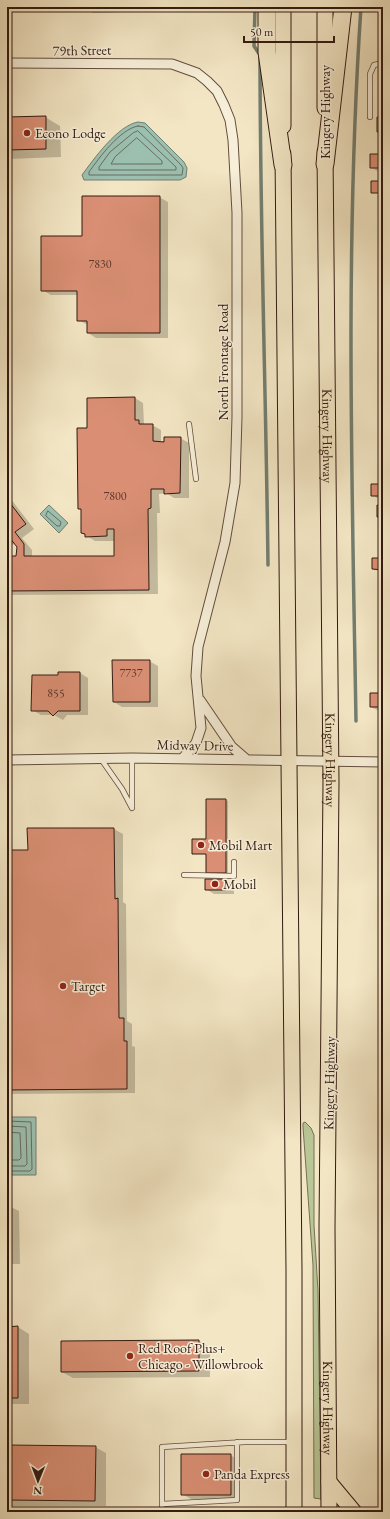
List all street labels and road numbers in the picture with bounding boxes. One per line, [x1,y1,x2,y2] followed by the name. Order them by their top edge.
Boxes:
[53,40,112,60] street label: 79th Street
[316,64,334,159] street label: Kingery Highway
[214,303,232,420] street label: North Frontage Road
[318,389,337,484] street label: Kingery Highway
[321,713,340,808] street label: Kingery Highway
[156,735,234,755] street label: Midway Drive
[319,1035,339,1130] street label: Kingery Highway
[319,1361,338,1456] street label: Kingery Highway

